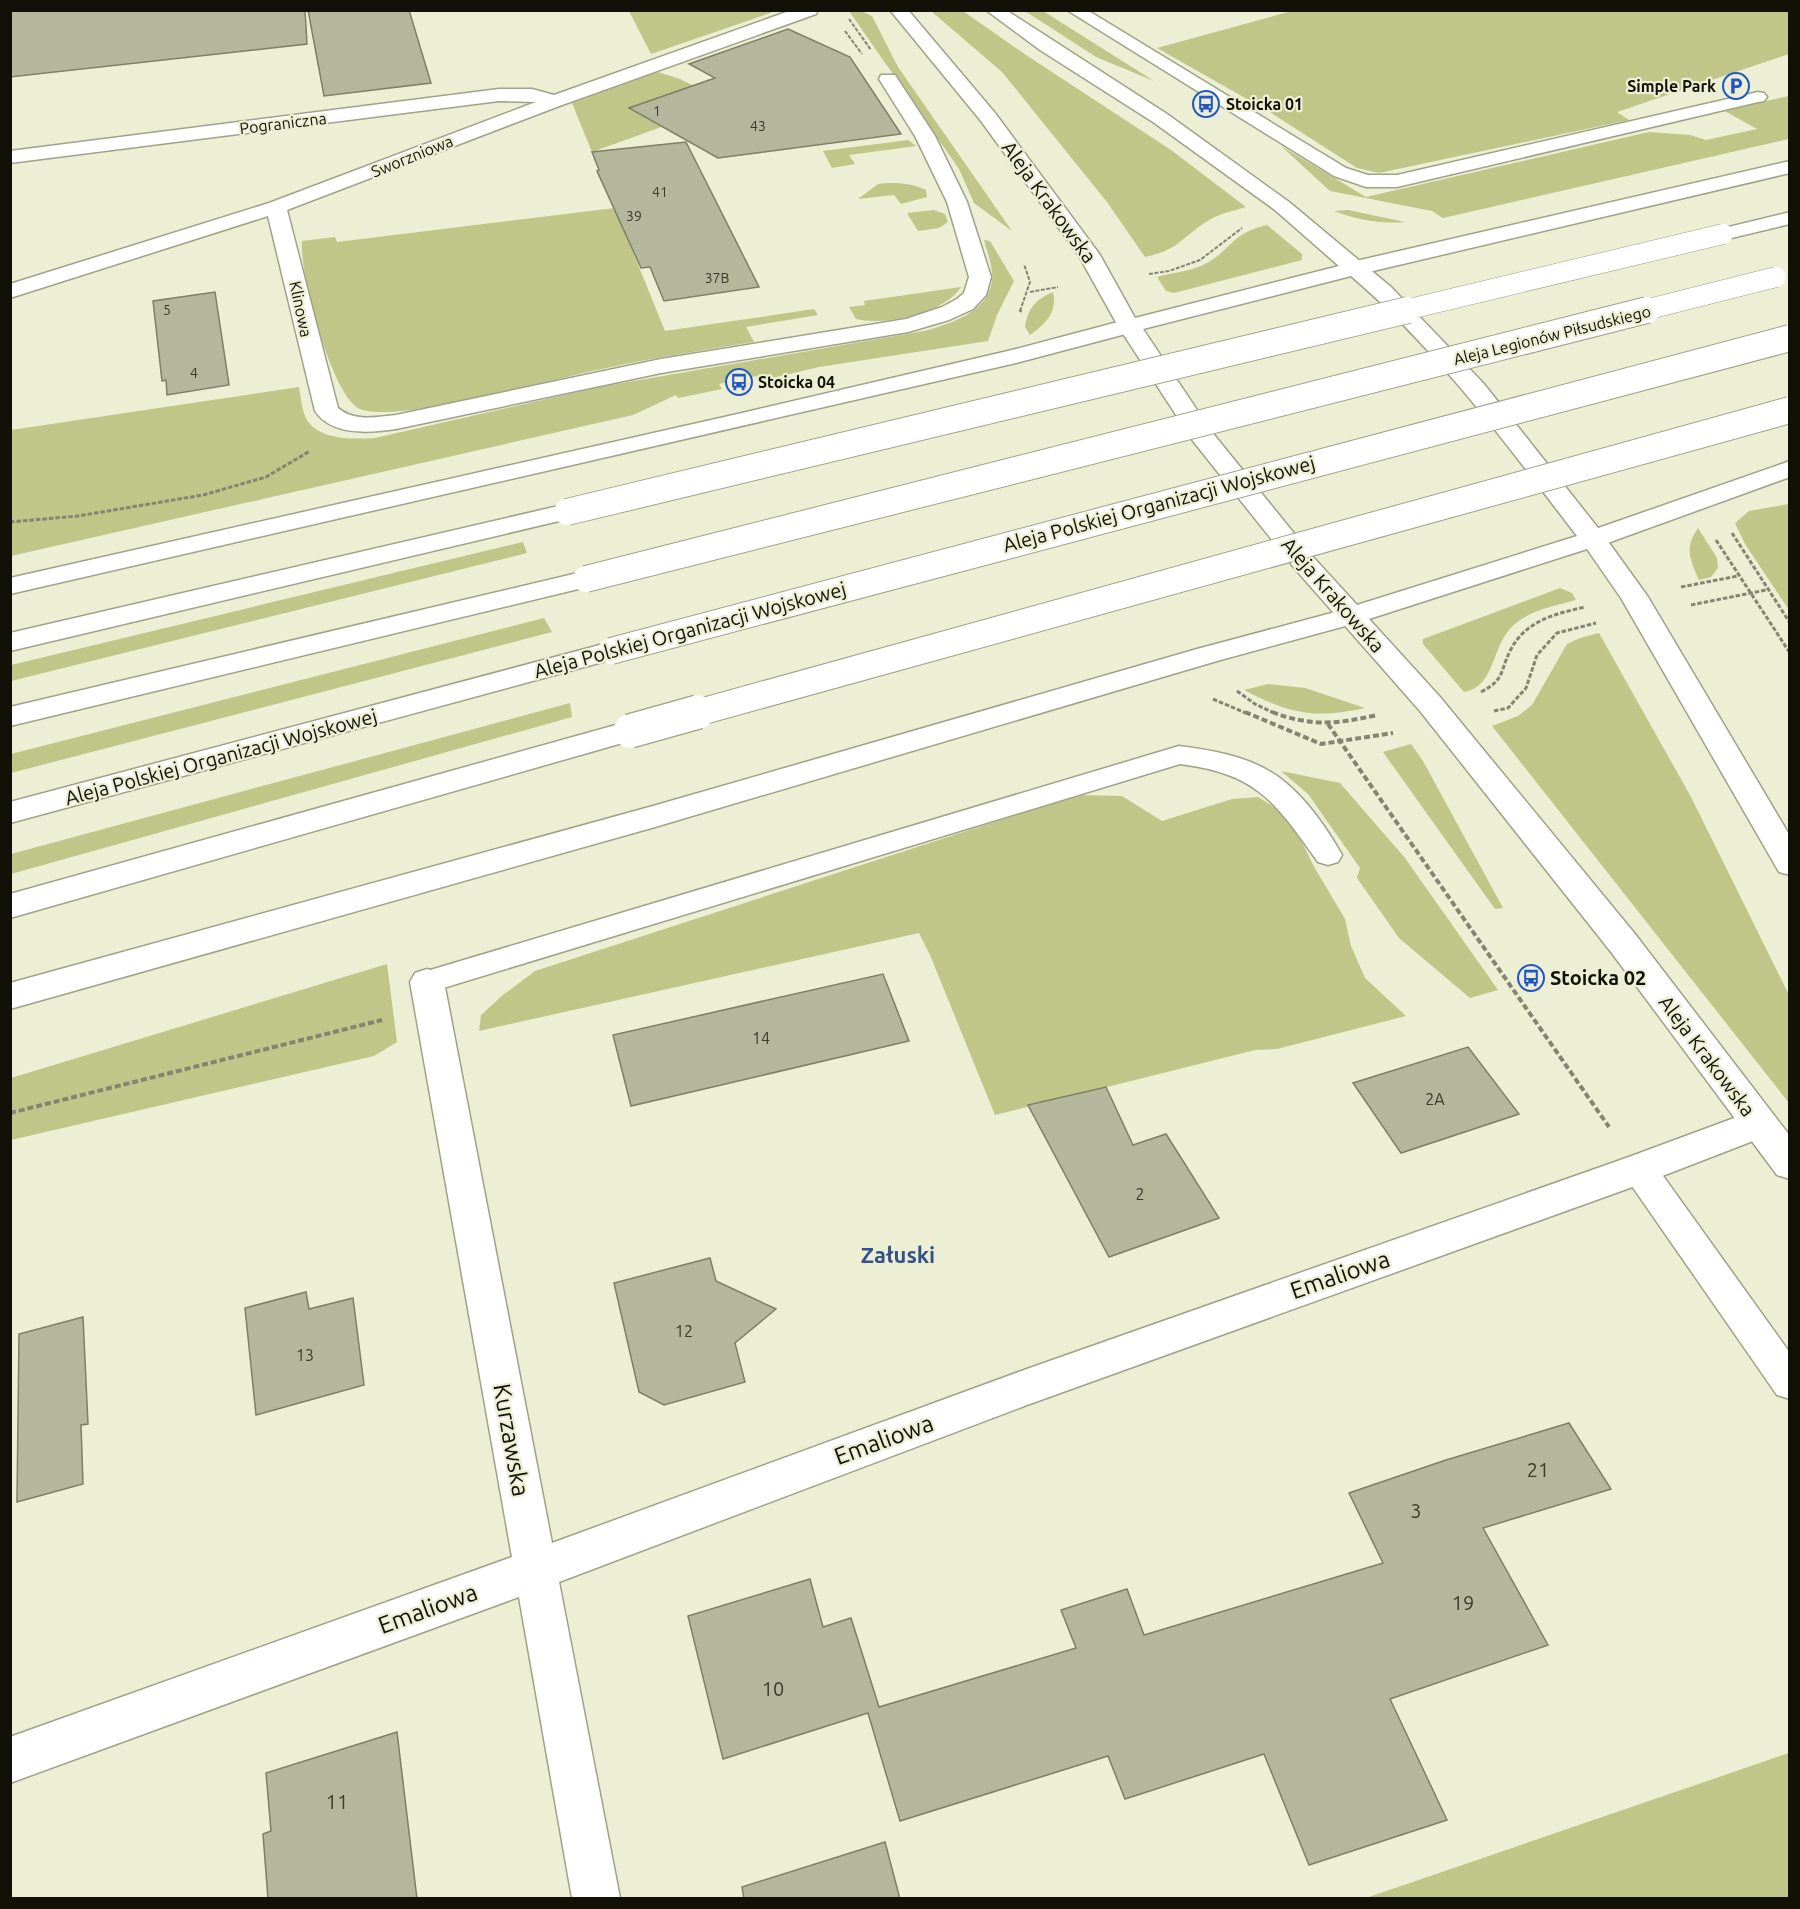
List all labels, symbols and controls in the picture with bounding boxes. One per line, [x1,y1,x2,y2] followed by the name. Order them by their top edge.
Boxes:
[1721,71,1751,101] parking icon: Simple Park
[1627,77,1716,95] place label: Simple Park
[1191,89,1221,119] bus stop icon: Stoicka 01
[1226,95,1303,113] place label: Stoicka 01
[653,103,661,119] house number: 1
[239,109,327,137] street label: Pograniczna
[750,118,766,134] house number: 43
[368,131,456,181] street label: Sworzniowa
[997,136,1101,267] street label: Aleja Krakowska
[652,184,668,200] house number: 41
[626,208,642,224] house number: 39
[705,270,729,286] house number: 37B
[286,279,316,339] street label: Klinowa
[163,302,171,318] house number: 5
[1451,302,1653,368] street label: Aleja Legionów Piłsudskiego
[190,365,198,381] house number: 4
[724,367,754,397] bus stop icon: Stoicka 04
[758,373,835,391] place label: Stoicka 04
[1000,451,1317,556] street label: Aleja Polskiej Organizacji Wojskowej
[1277,532,1390,657] street label: Aleja Krakowska
[531,577,848,682] street label: Aleja Polskiej Organizacji Wojskowej
[62,704,379,809] street label: Aleja Polskiej Organizacji Wojskowej
[1516,963,1546,993] bus stop icon: Stoicka 02
[1550,966,1646,989] place label: Stoicka 02
[1655,991,1760,1121] street label: Aleja Krakowska
[752,1029,770,1047] house number: 14
[1425,1090,1445,1108] house number: 2A
[1135,1185,1145,1203] house number: 2
[861,1242,935,1267] district label: Załuski
[1286,1245,1393,1304] street label: Emaliowa
[675,1322,693,1340] house number: 12
[296,1346,314,1364] house number: 13
[488,1381,535,1498] street label: Kurzawska
[831,1409,937,1470] street label: Emaliowa
[1527,1458,1549,1481] house number: 21
[1410,1499,1422,1522] house number: 3
[375,1578,481,1639] street label: Emaliowa
[1452,1591,1474,1614] house number: 19
[762,1677,784,1700] house number: 10
[326,1790,348,1813] house number: 11

